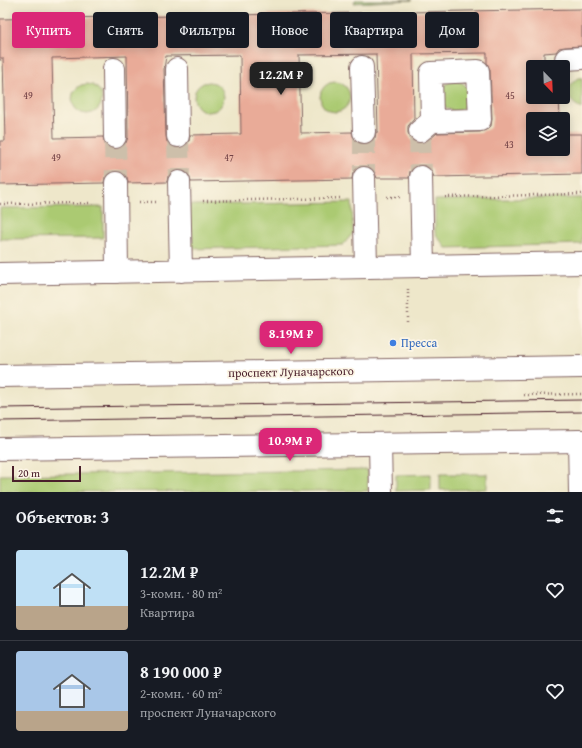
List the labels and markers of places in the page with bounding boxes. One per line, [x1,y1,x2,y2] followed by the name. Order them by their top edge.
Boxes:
[244,62,318,96] pin: 12.2M ₽
[254,321,328,355] pin: 8.19M ₽
[401,334,437,351] place label: Пресса
[388,338,398,348] marker: Пресса
[253,428,327,462] pin: 10.9M ₽

